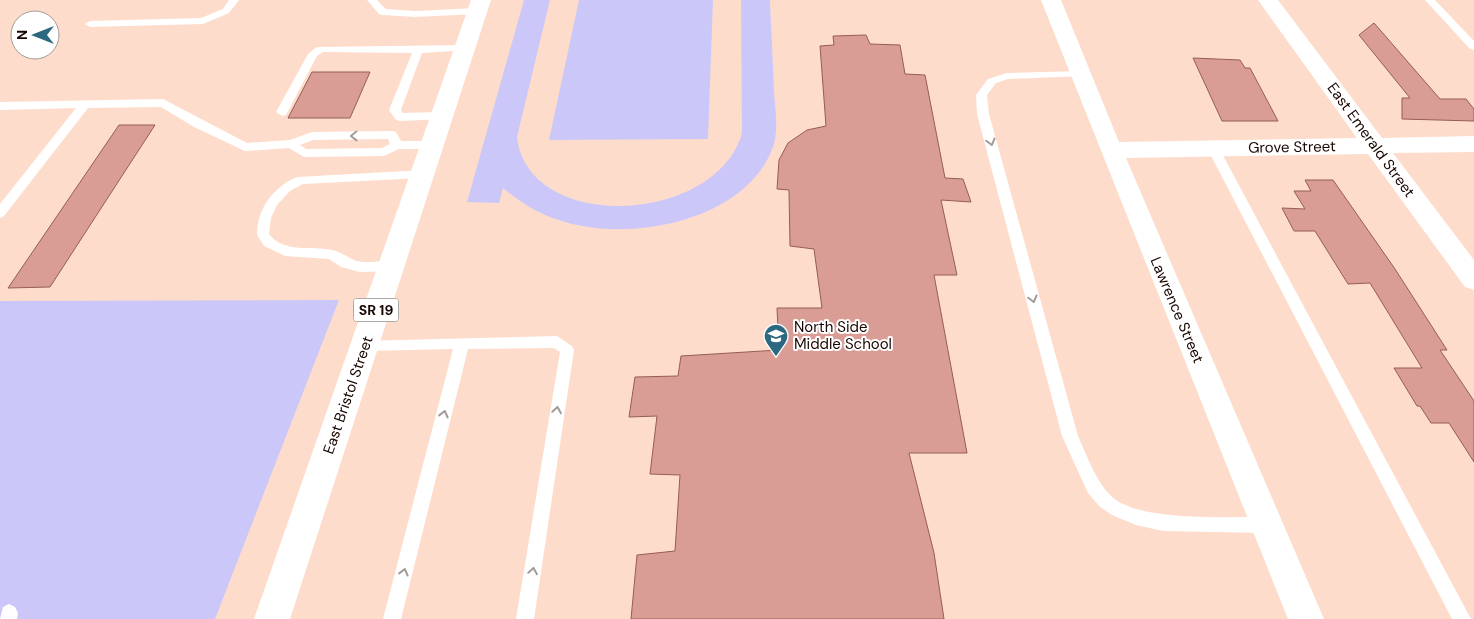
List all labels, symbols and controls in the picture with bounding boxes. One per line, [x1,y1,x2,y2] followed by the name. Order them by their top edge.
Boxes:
[10,10,60,60] north arrow
[13,30,31,40] text: N
[1323,79,1419,201] street label: East Emerald Street
[350,131,358,141] one-way arrow
[1248,136,1336,158] street label: Grove Street
[985,138,995,146] one-way arrow
[1146,254,1208,366] street label: Lawrence Street
[1027,295,1038,304] one-way arrow
[354,298,398,322] road number: SR 19
[794,317,892,354] place label: North Side Middle School
[763,323,789,357] school or university icon: North Side Middle School
[318,333,378,457] street label: East Bristol Street
[552,406,562,415] one-way arrow
[438,410,449,419] one-way arrow
[527,566,537,575] one-way arrow
[398,567,409,576] one-way arrow

